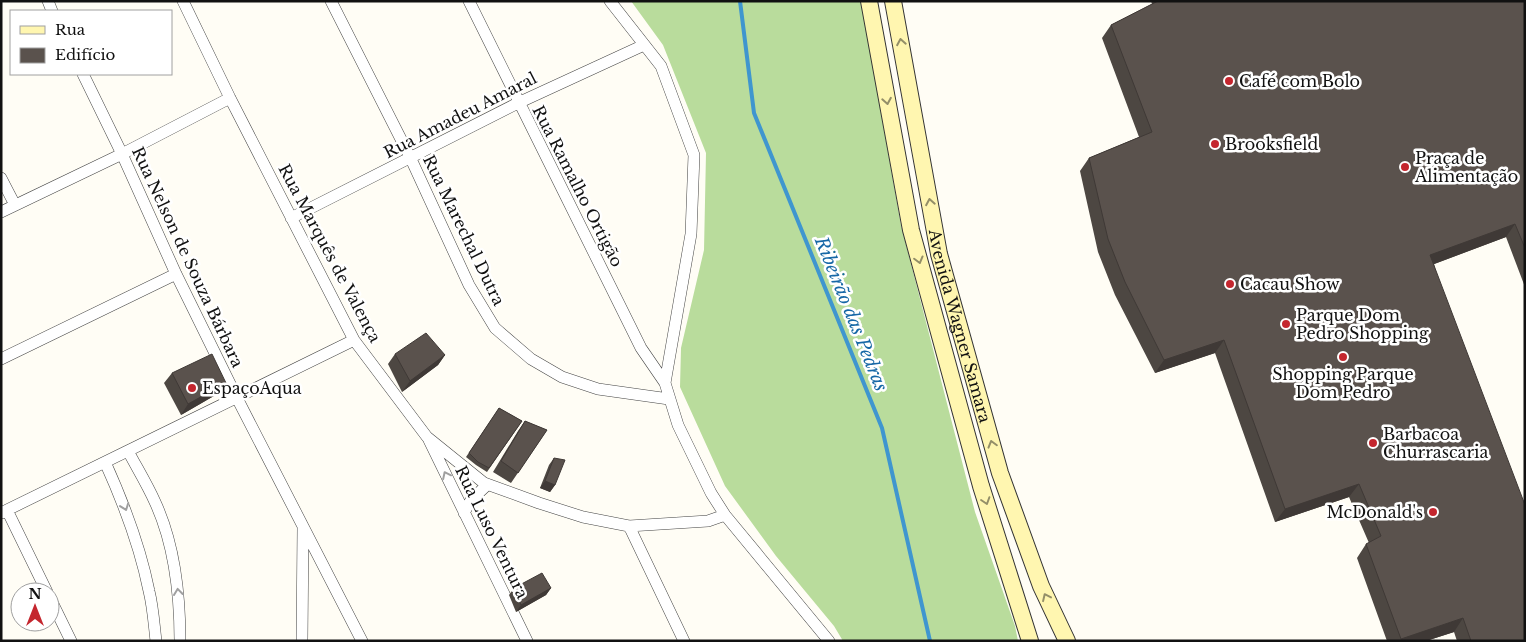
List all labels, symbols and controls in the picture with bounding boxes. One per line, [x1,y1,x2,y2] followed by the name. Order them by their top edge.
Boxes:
[10,10,172,75] legend
[55,20,86,39] text: Rua
[896,37,906,46] one-way arrow
[55,45,116,64] text: Edifício
[380,68,540,162] street label: Rua Amadeu Amaral
[1239,71,1360,91] place label: Café com Bolo
[1223,75,1235,87] marker: Café com Bolo
[882,96,892,105] one-way arrow
[529,102,627,270] street label: Rua Ramalho Ortigão
[1225,134,1319,154] place label: Brooksfield
[1209,138,1221,150] marker: Brooksfield
[128,144,248,371] street label: Rua Nelson de Souza Bárbara
[1414,148,1518,186] place label: Praça de Alimentação
[419,151,509,309] street label: Rua Marechal Dutra
[274,160,386,346] street label: Rua Marquês de Valença
[1399,161,1411,173] marker: Praça de Alimentação
[925,197,935,206] one-way arrow
[925,227,996,425] street label: Avenida Wagner Samara
[810,233,892,395] water label: Ribeirão das Pedras
[913,256,924,265] one-way arrow
[1240,274,1340,294] place label: Cacau Show
[1224,278,1236,290] marker: Cacau Show
[1296,305,1429,343] place label: Parque Dom Pedro Shopping
[1280,318,1292,330] marker: Parque Dom Pedro Shopping
[1337,351,1349,363] marker: Shopping Parque Dom Pedro
[1272,364,1414,402] place label: Shopping Parque Dom Pedro
[202,378,302,398] place label: EspaçoAqua
[186,382,198,394] marker: EspaçoAqua
[1383,424,1488,462] place label: Barbacoa Churrascaria
[1367,437,1379,449] marker: Barbacoa Churrascaria
[987,439,998,448] one-way arrow
[451,462,533,602] street label: Rua Luso Ventura
[442,471,452,480] one-way arrow
[980,496,990,505] one-way arrow
[119,502,129,511] one-way arrow
[1326,502,1423,522] place label: McDonald's
[1427,506,1439,518] marker: McDonald's
[10,582,60,632] north arrow
[28,585,42,603] text: N
[173,588,184,596] one-way arrow
[1042,593,1053,602] one-way arrow

